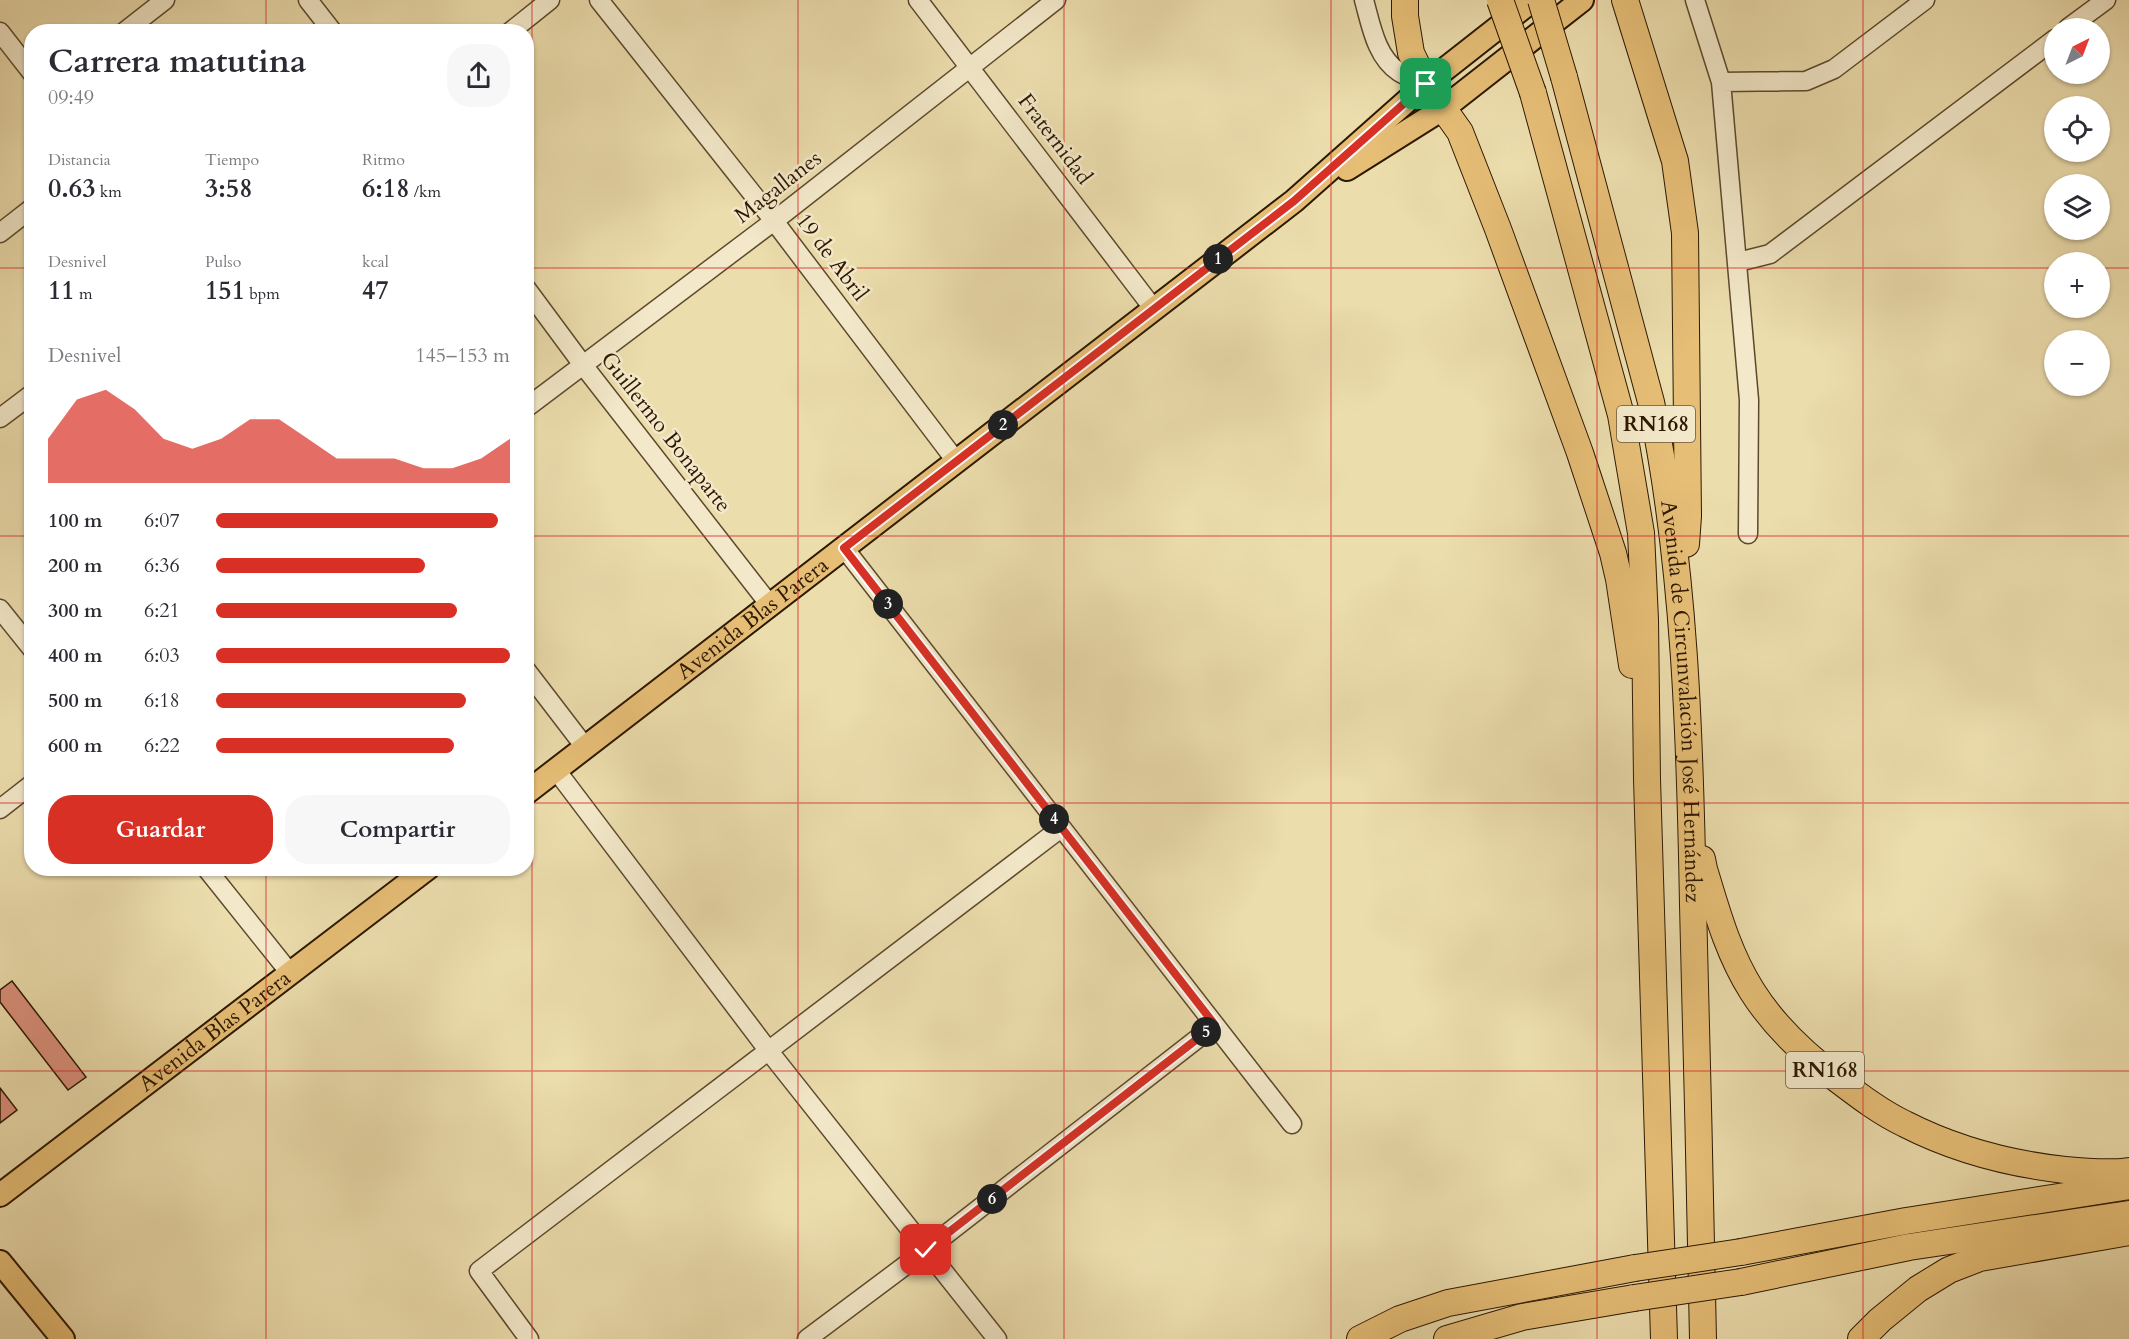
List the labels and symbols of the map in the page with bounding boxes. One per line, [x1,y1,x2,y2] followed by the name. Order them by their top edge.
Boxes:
[2044,18,2110,84] north arrow
[1400,58,1451,109] pin
[1011,87,1099,191] street label: Fraternidad
[728,144,828,230] street label: Magallanes
[789,207,875,308] street label: 19 de Abril
[1203,244,1233,274] pin: 1
[594,345,738,519] street label: Guillermo Bonaparte
[1617,406,1695,442] road number: RN168
[988,410,1018,440] pin: 2
[1653,498,1708,903] street label: Avenida de Circunvalación José Hernández
[670,550,835,686] street label: Avenida Blas Parera
[873,589,903,619] pin: 3
[1039,804,1069,834] pin: 4
[132,963,297,1099] street label: Avenida Blas Parera
[1191,1017,1221,1047] pin: 5
[1786,1052,1864,1088] road number: RN168
[977,1184,1007,1214] pin: 6
[900,1224,951,1275] pin

